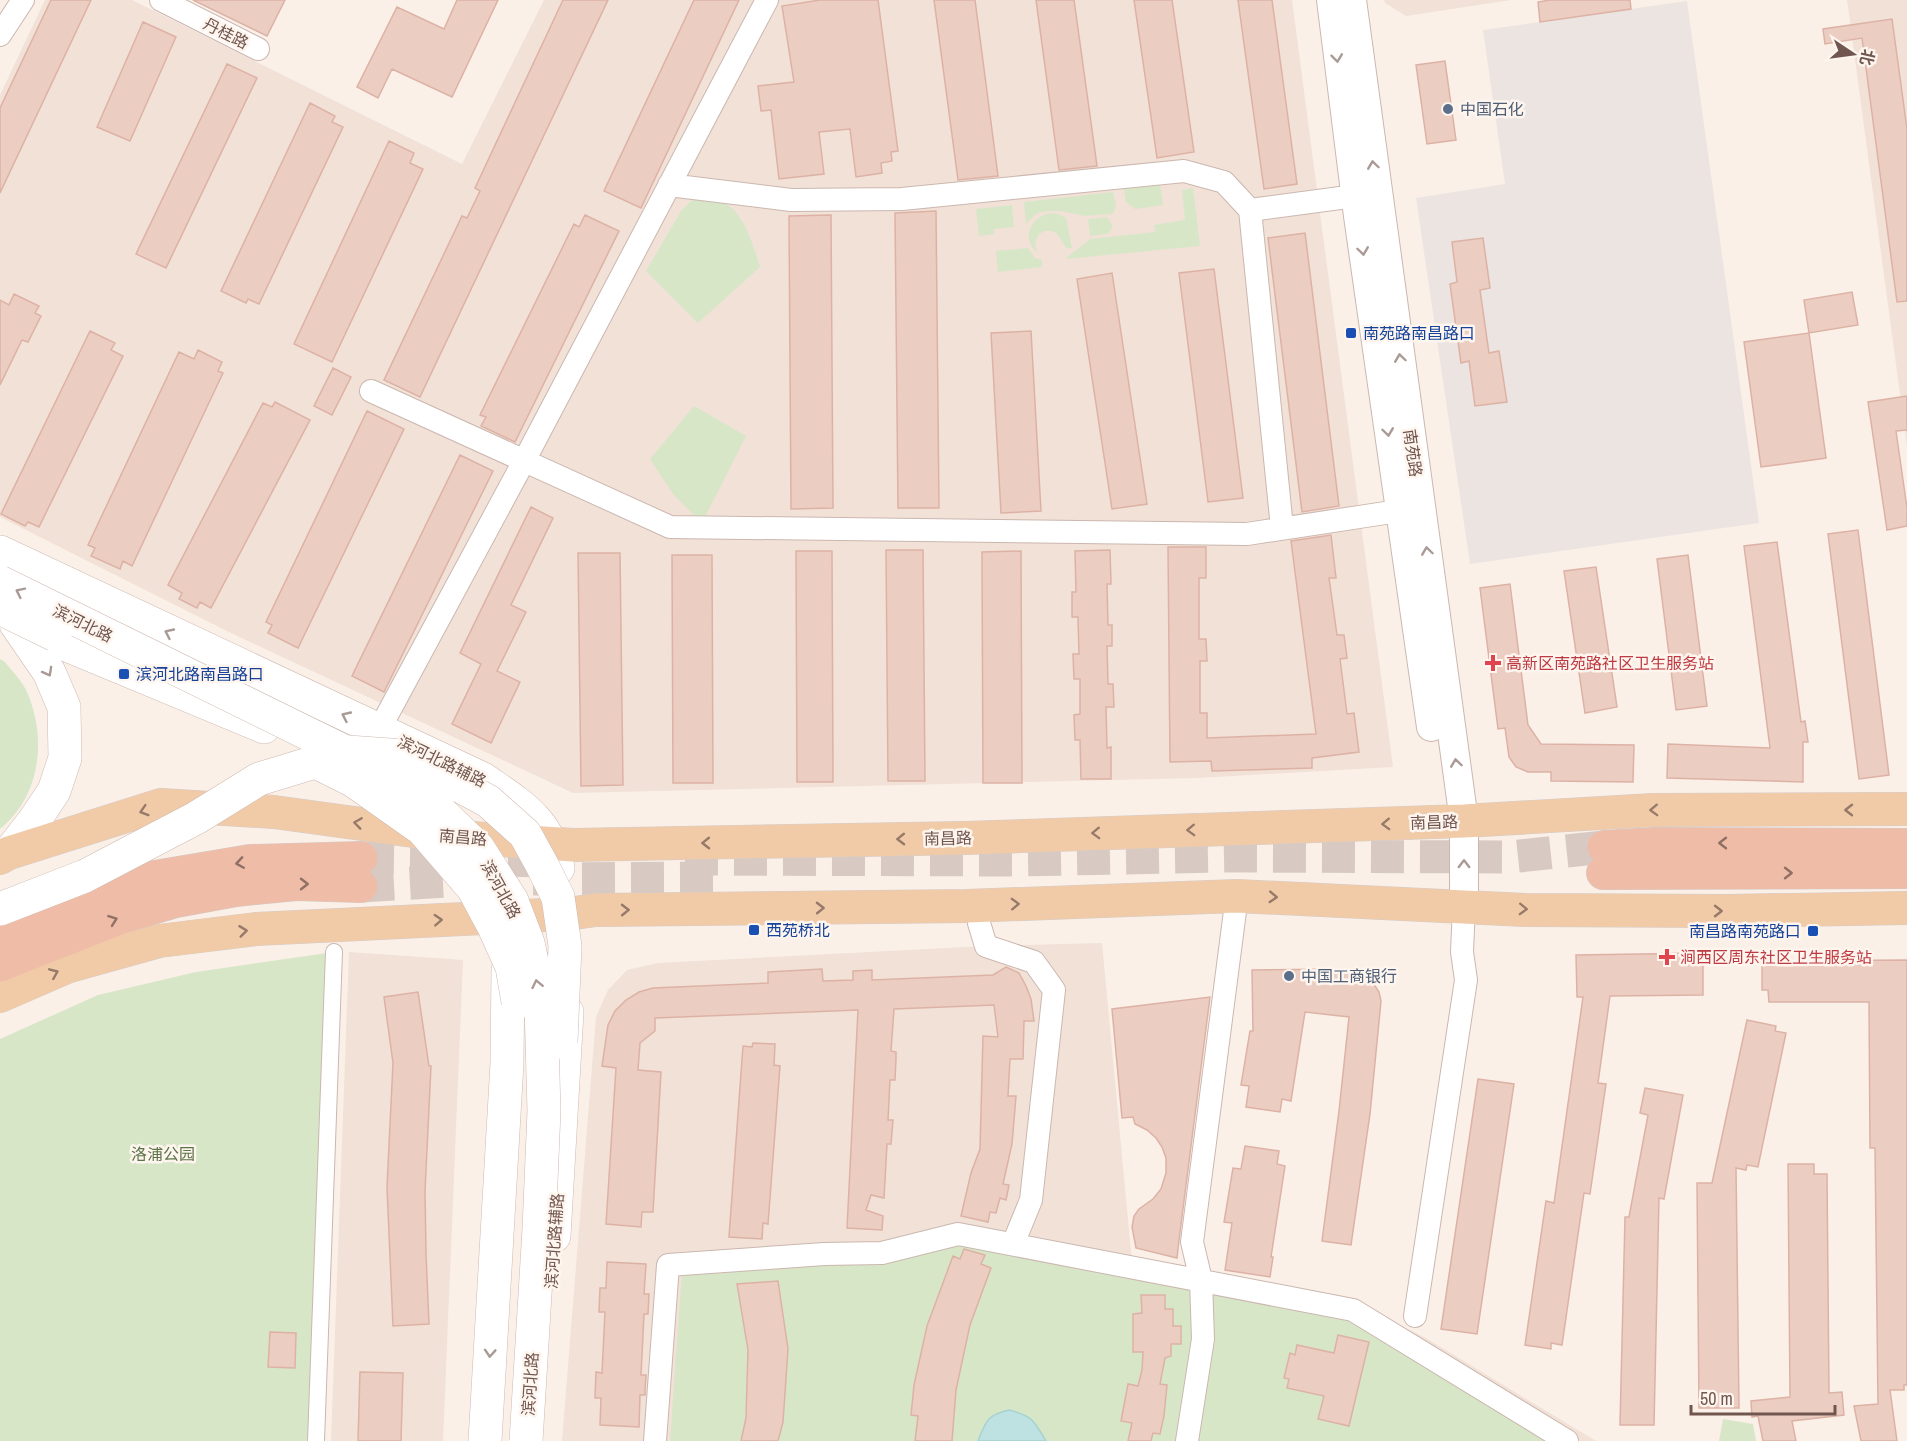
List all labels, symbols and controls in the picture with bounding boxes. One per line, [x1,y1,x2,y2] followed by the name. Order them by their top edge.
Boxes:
[200,12,252,54] street label: 丹桂路
[1823,24,1883,84] north arrow
[1855,47,1880,68] text: 北
[1331,54,1343,63] one-way arrow
[1460,98,1524,120] place label: 中国石化
[1441,102,1455,116] marker: 中国石化
[1368,160,1380,170] one-way arrow
[1357,247,1369,256] one-way arrow
[1363,322,1475,344] place label: 南苑路南昌路口
[1344,326,1358,340] marker: 南苑路南昌路口
[1394,354,1407,363] one-way arrow
[1382,428,1394,437] one-way arrow
[1399,428,1427,478] street label: 南苑路
[1421,547,1433,556] one-way arrow
[15,587,26,599] one-way arrow
[49,599,117,647] street label: 滨河北路
[165,628,176,640] one-way arrow
[1506,652,1714,674] place label: 高新区南苑路社区卫生服务站
[1484,654,1502,672] marker: 高新区南苑路社区卫生服务站
[136,663,264,685] place label: 滨河北路南昌路口
[41,666,52,677] one-way arrow
[117,667,131,681] marker: 滨河北路南昌路口
[341,711,352,723] one-way arrow
[394,730,490,792] street label: 滨河北路辅路
[1450,759,1462,768] one-way arrow
[139,804,150,816] one-way arrow
[1649,804,1658,817] one-way arrow
[1844,804,1853,816] one-way arrow
[1410,810,1458,834] street label: 南昌路
[1381,817,1390,830] one-way arrow
[353,818,362,830] one-way arrow
[438,824,488,850] street label: 南昌路
[1186,824,1195,836] one-way arrow
[924,827,972,849] street label: 南昌路
[1091,827,1100,840] one-way arrow
[897,833,906,846] one-way arrow
[702,837,711,849] one-way arrow
[1718,837,1727,849] one-way arrow
[235,856,245,869] one-way arrow
[476,856,526,922] street label: 滨河北路
[1458,859,1470,868] one-way arrow
[1783,867,1792,879] one-way arrow
[299,878,308,891] one-way arrow
[1269,890,1278,903] one-way arrow
[1011,898,1020,911] one-way arrow
[816,902,825,914] one-way arrow
[1518,903,1527,916] one-way arrow
[621,904,630,916] one-way arrow
[1713,905,1722,917] one-way arrow
[434,914,443,927] one-way arrow
[107,915,118,927] one-way arrow
[766,919,830,941] place label: 西苑桥北
[1689,920,1801,942] place label: 南昌路南苑路口
[747,923,761,937] marker: 西苑桥北
[1806,924,1820,938] marker: 南昌路南苑路口
[239,925,248,938] one-way arrow
[1680,946,1872,968] place label: 涧西区周东社区卫生服务站
[1658,948,1676,966] marker: 涧西区周东社区卫生服务站
[1301,965,1397,987] place label: 中国工商银行
[47,968,58,980] one-way arrow
[1282,969,1296,983] marker: 中国工商银行
[531,980,544,990] one-way arrow
[131,1143,195,1165] park label: 洛浦公园
[540,1192,568,1290] street label: 滨河北路辅路
[483,1348,496,1357] one-way arrow
[517,1351,543,1417] street label: 滨河北路
[1691,1378,1835,1416] scale bar
[1700,1386,1733,1411] text: 50 m

